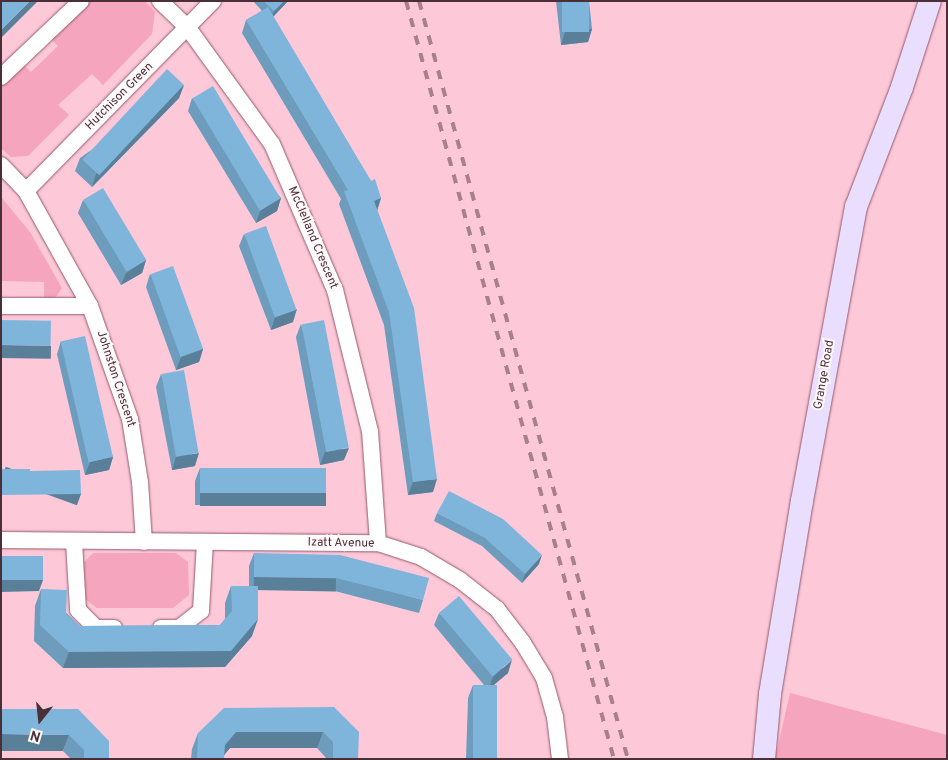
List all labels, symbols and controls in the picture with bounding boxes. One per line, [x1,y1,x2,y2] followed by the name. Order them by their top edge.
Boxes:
[83,60,157,134] street label: Hutchison Green
[284,185,340,291] street label: McClelland Crescent
[93,329,137,429] street label: Johnston Crescent
[812,339,838,411] street label: Grange Road
[307,536,375,552] street label: Izatt Avenue
[15,695,65,745] north arrow
[29,725,43,744] text: N

